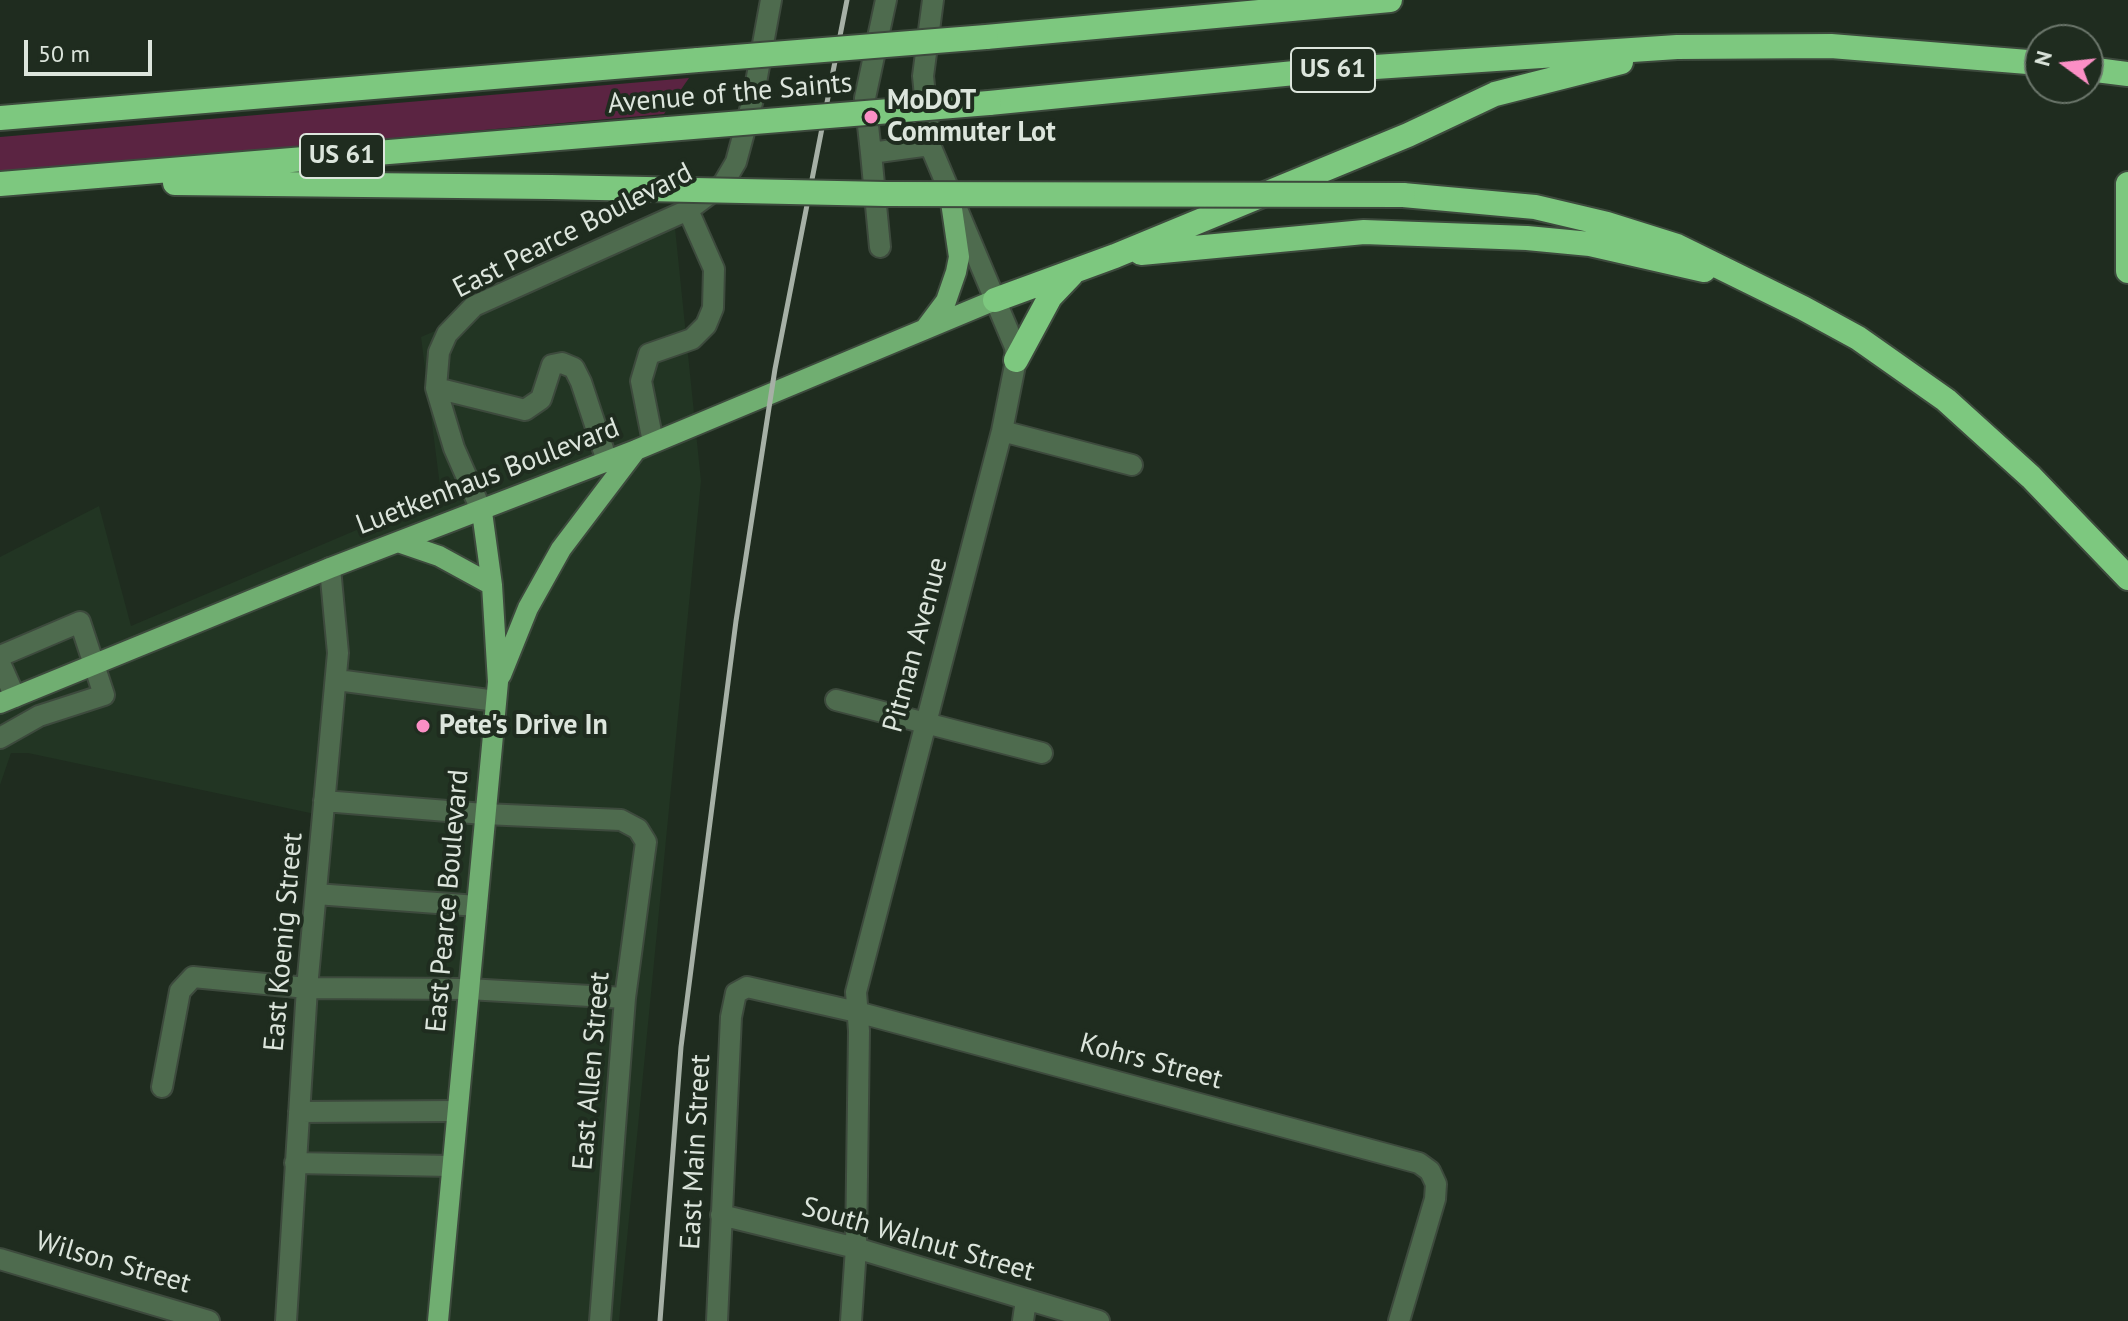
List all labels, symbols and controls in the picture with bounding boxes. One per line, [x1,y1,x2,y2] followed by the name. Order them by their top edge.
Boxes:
[28,24,156,74] scale bar
[2024,24,2104,104] north arrow
[38,38,90,69] text: 50 m
[1291,48,1375,92] road number: US 61
[2027,48,2058,69] text: N
[606,67,854,121] street label: Avenue of the Saints
[887,84,1056,150] place label: MoDOT Commuter Lot
[862,108,880,126] marker: MoDOT Commuter Lot
[300,134,384,178] road number: US 61
[448,156,698,306] street label: East Pearce Boulevard
[352,411,624,543] street label: Luetkenhaus Boulevard
[877,554,955,736] street label: Pitman Avenue
[439,709,608,743] place label: Pete's Drive In
[414,717,432,735] marker: Pete's Drive In
[420,768,476,1034] street label: East Pearce Boulevard
[258,831,310,1053] street label: East Koenig Street
[567,970,617,1172] street label: East Allen Street
[1076,1027,1226,1097] street label: Kohrs Street
[674,1054,718,1250] street label: East Main Street
[798,1191,1038,1289] street label: South Walnut Street
[31,1225,195,1301] street label: Wilson Street

